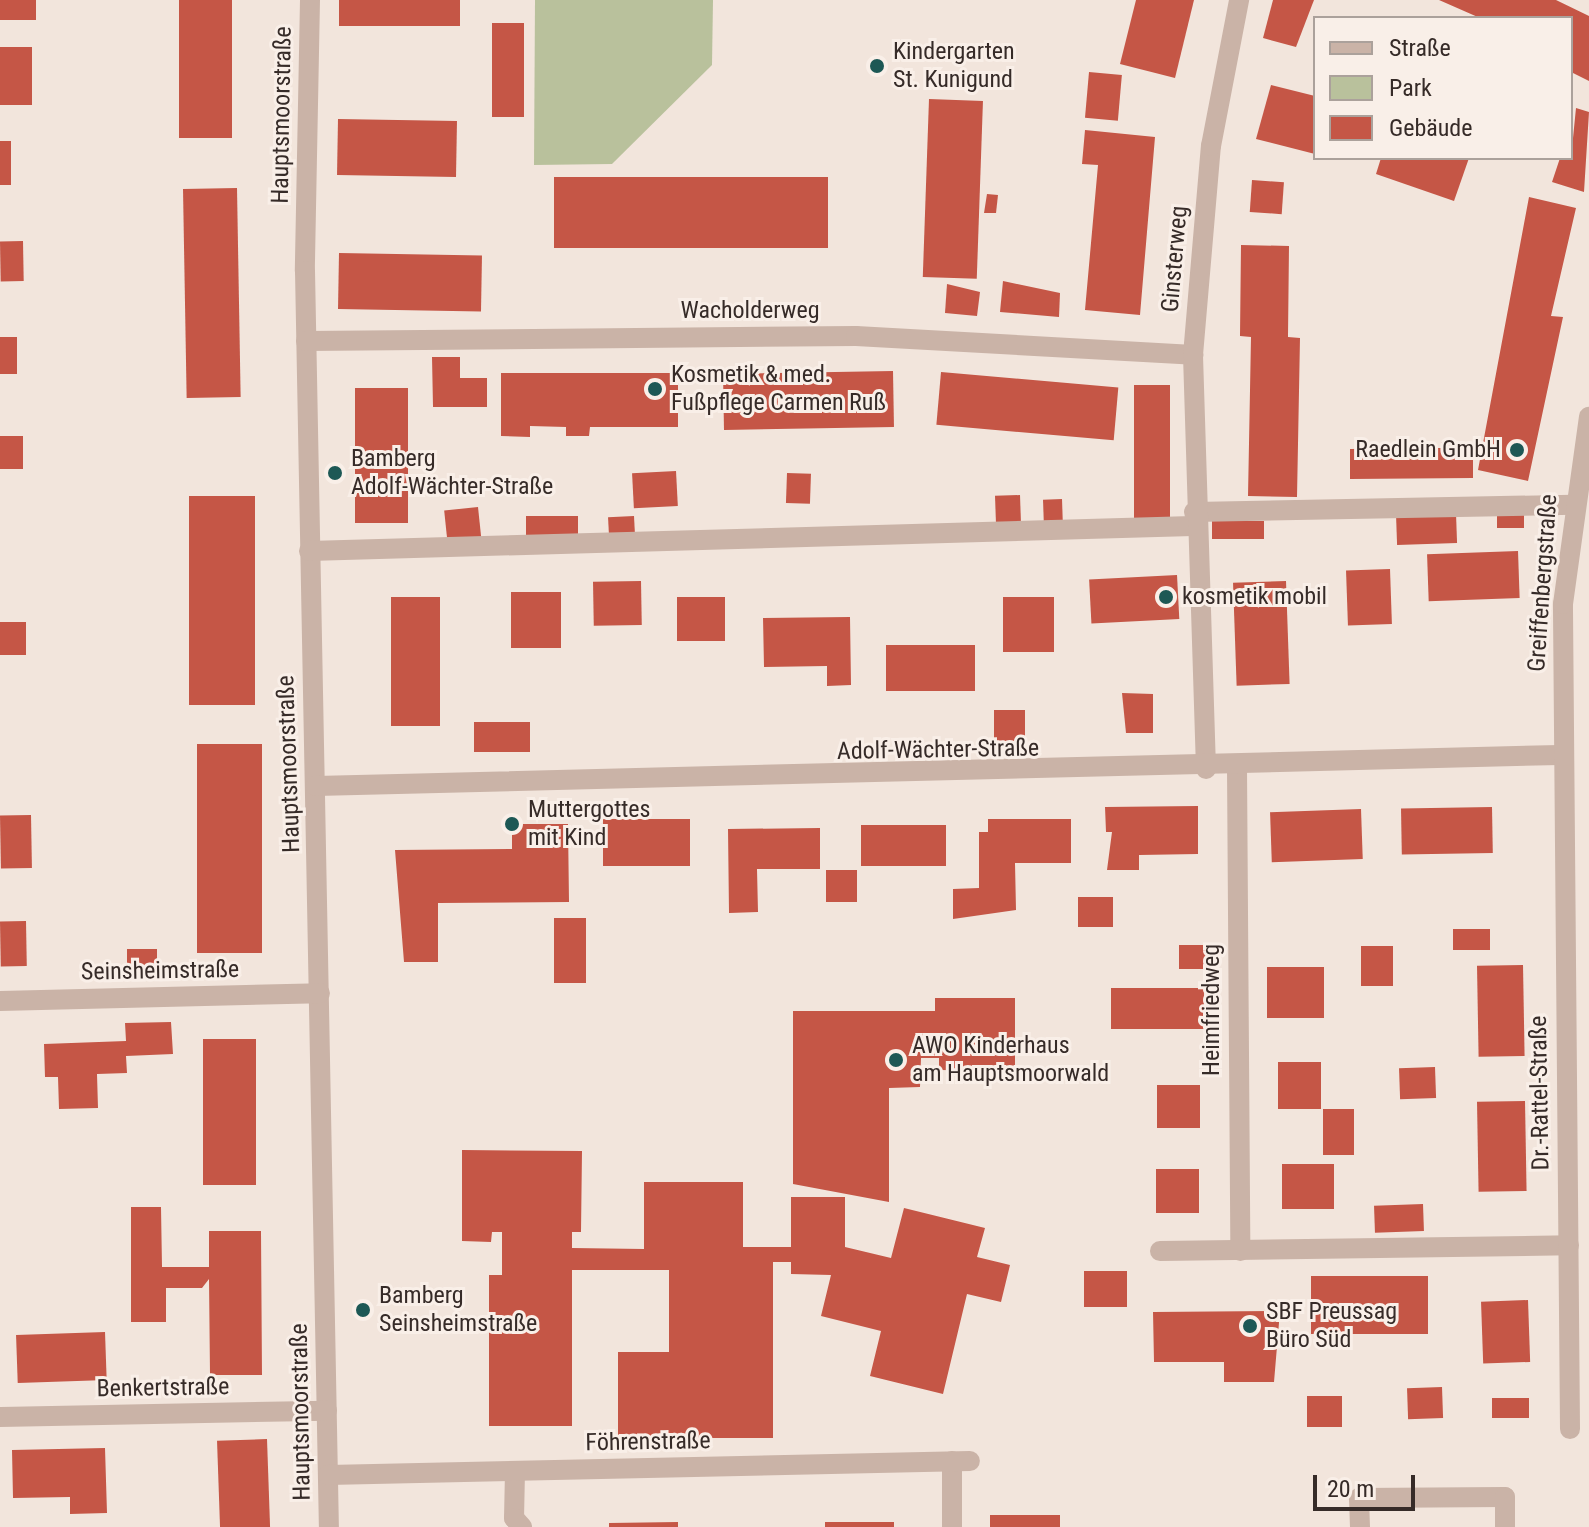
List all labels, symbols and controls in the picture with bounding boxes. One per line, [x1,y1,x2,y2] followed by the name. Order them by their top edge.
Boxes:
[1313,16,1573,160] legend
[266,26,298,204] street label: Hauptsmoorstraße
[1389,34,1451,62] text: Straße
[893,38,1015,94] place label: Kindergarten St. Kunigund
[868,57,886,75] marker: Kindergarten St. Kunigund
[1389,74,1432,102] text: Park
[1389,114,1473,142] text: Gebäude
[1156,205,1194,313] street label: Ginsterweg
[681,297,819,325] street label: Wacholderweg
[671,361,886,417] place label: Kosmetik & med. Fußpflege Carmen Ruß
[646,380,664,398] marker: Kosmetik & med. Fußpflege Carmen Ruß
[1355,436,1501,464] place label: Raedlein GmbH
[1508,441,1526,459] marker: Raedlein GmbH
[351,445,553,501] place label: Bamberg Adolf-Wächter-Straße
[326,464,344,482] marker: Bamberg Adolf-Wächter-Straße
[1522,493,1564,673] street label: Greiffenbergstraße
[1182,583,1327,611] place label: kosmetik mobil
[1157,588,1175,606] marker: kosmetik mobil
[272,675,306,853] street label: Hauptsmoorstraße
[837,734,1039,766] street label: Adolf-Wächter-Straße
[528,796,651,852] place label: Muttergottes mit Kind
[503,815,521,833] marker: Muttergottes mit Kind
[1198,944,1226,1076] street label: Heimfriedweg
[81,955,239,987] street label: Seinsheimstraße
[1524,1015,1556,1171] street label: Dr.-Rattel-Straße
[912,1032,1109,1088] place label: AWO Kinderhaus am Hauptsmoorwald
[887,1051,905,1069] marker: AWO Kinderhaus am Hauptsmoorwald
[379,1282,537,1338] place label: Bamberg Seinsheimstraße
[1266,1298,1397,1354] place label: SBF Preussag Büro Süd
[354,1301,372,1319] marker: Bamberg Seinsheimstraße
[1241,1317,1259,1335] marker: SBF Preussag Büro Süd
[285,1323,317,1501] street label: Hauptsmoorstraße
[96,1372,230,1404] street label: Benkertstraße
[585,1427,711,1457] street label: Föhrenstraße
[1317,1459,1419,1509] scale bar
[1327,1475,1374,1503] text: 20 m

